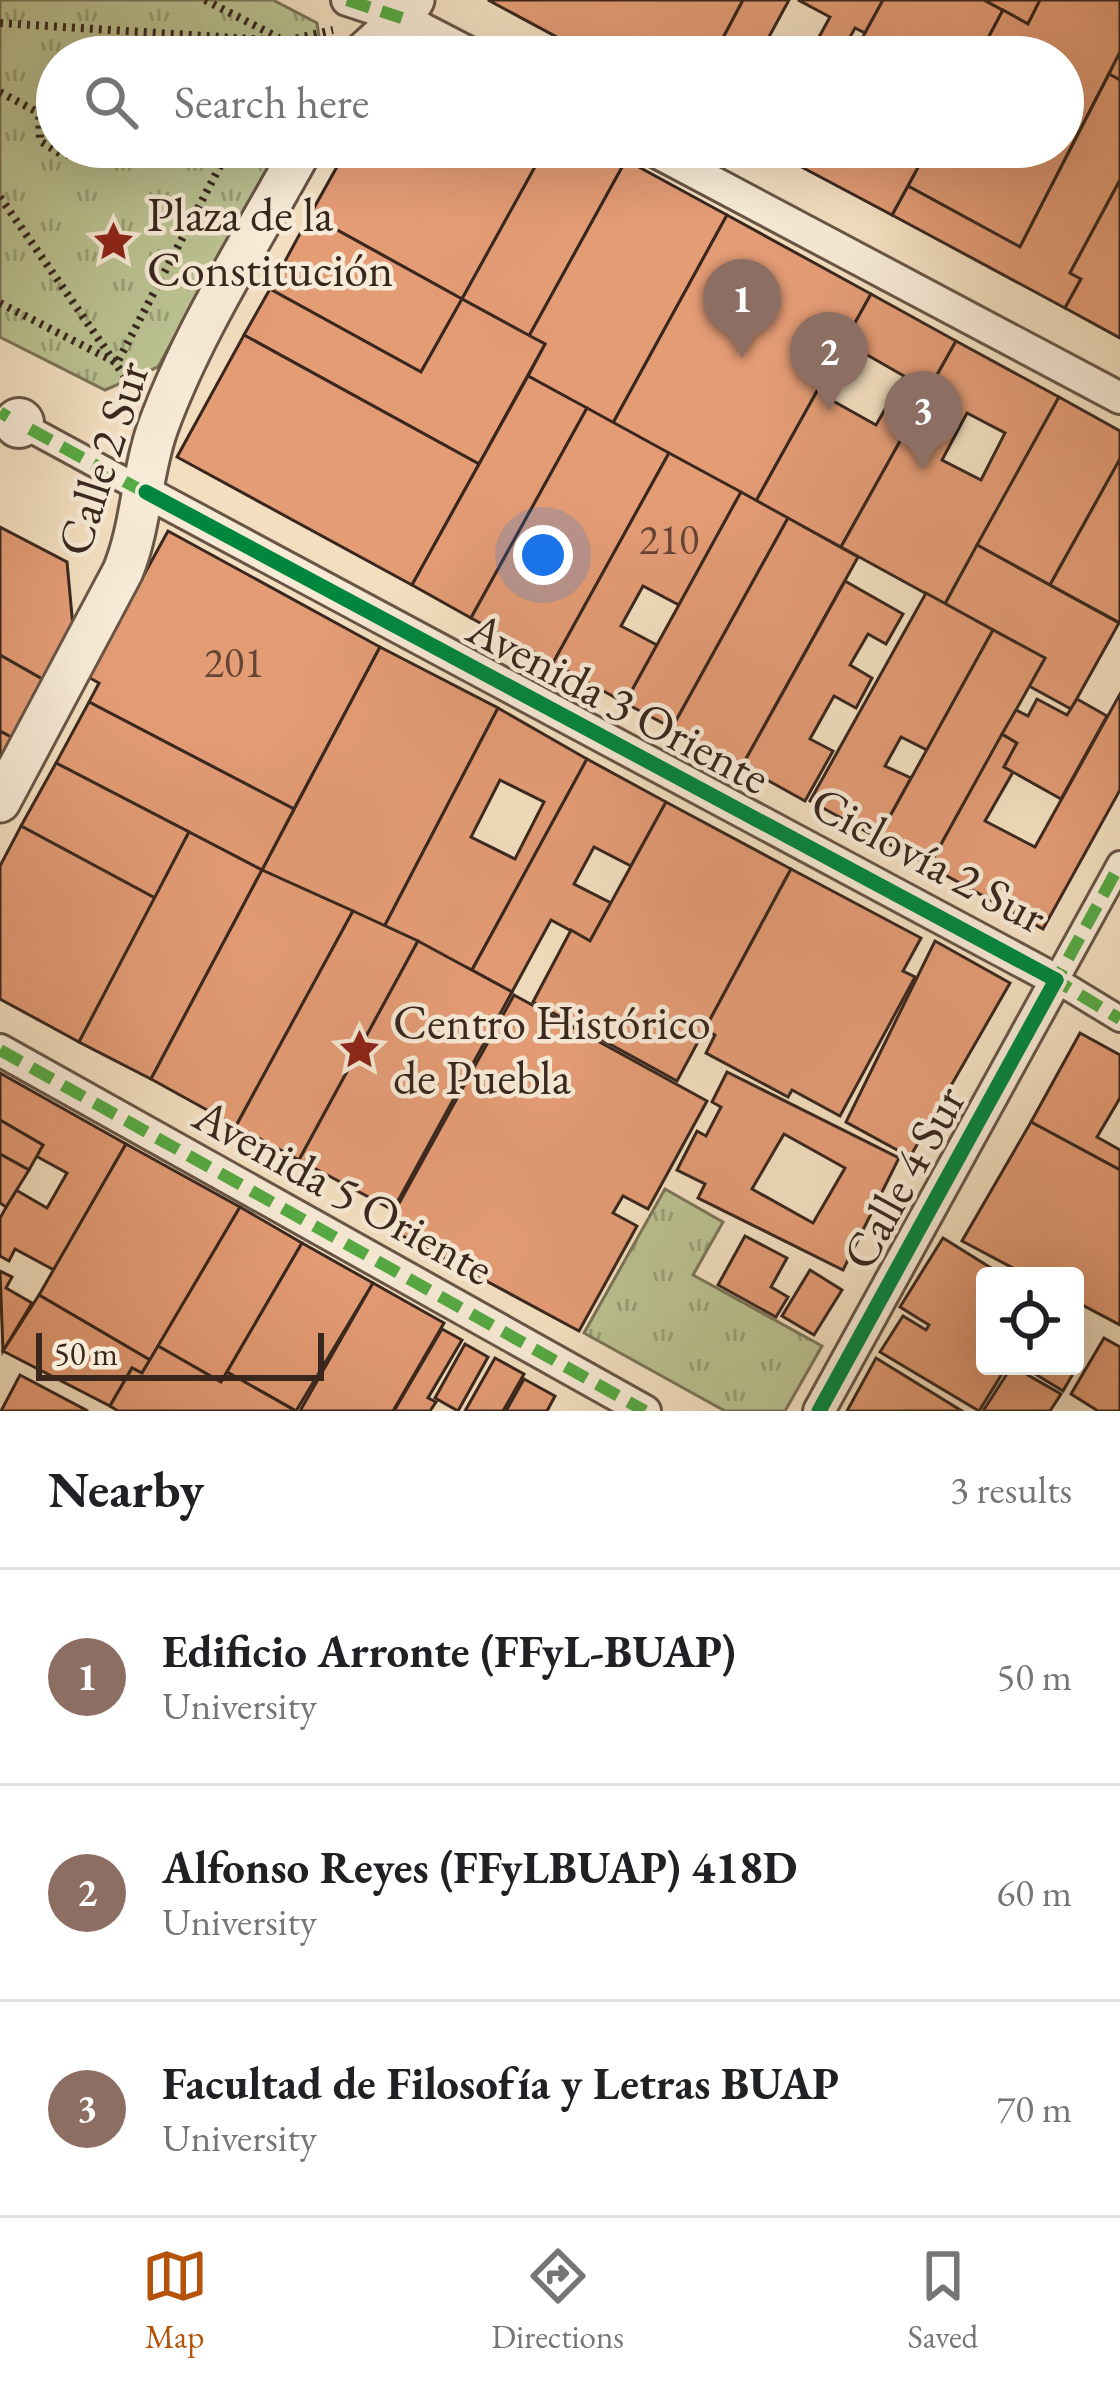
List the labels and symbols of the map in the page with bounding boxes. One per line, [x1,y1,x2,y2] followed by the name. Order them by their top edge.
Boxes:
[147,183,393,300] place label: Plaza de la Constitución
[90,219,136,265] place icon: Plaza de la Constitución
[703,259,781,358] pin: 1
[790,312,868,411] pin: 2
[41,353,163,563] street label: Calle 2 Sur
[884,371,962,470] pin: 3
[639,512,699,567] house number: 210
[513,525,573,585] your location
[456,596,781,808] street label: Avenida 3 Oriente
[204,635,264,690] house number: 201
[801,771,1057,947] street label: Ciclovía 2 Sur
[393,991,711,1108] place label: Centro Histórico de Puebla
[336,1027,382,1073] place icon: Centro Histórico de Puebla
[827,1074,979,1280] street label: Calle 4 Sur
[182,1083,505,1299] street label: Avenida 5 Oriente
[36,1327,324,1380] scale bar

